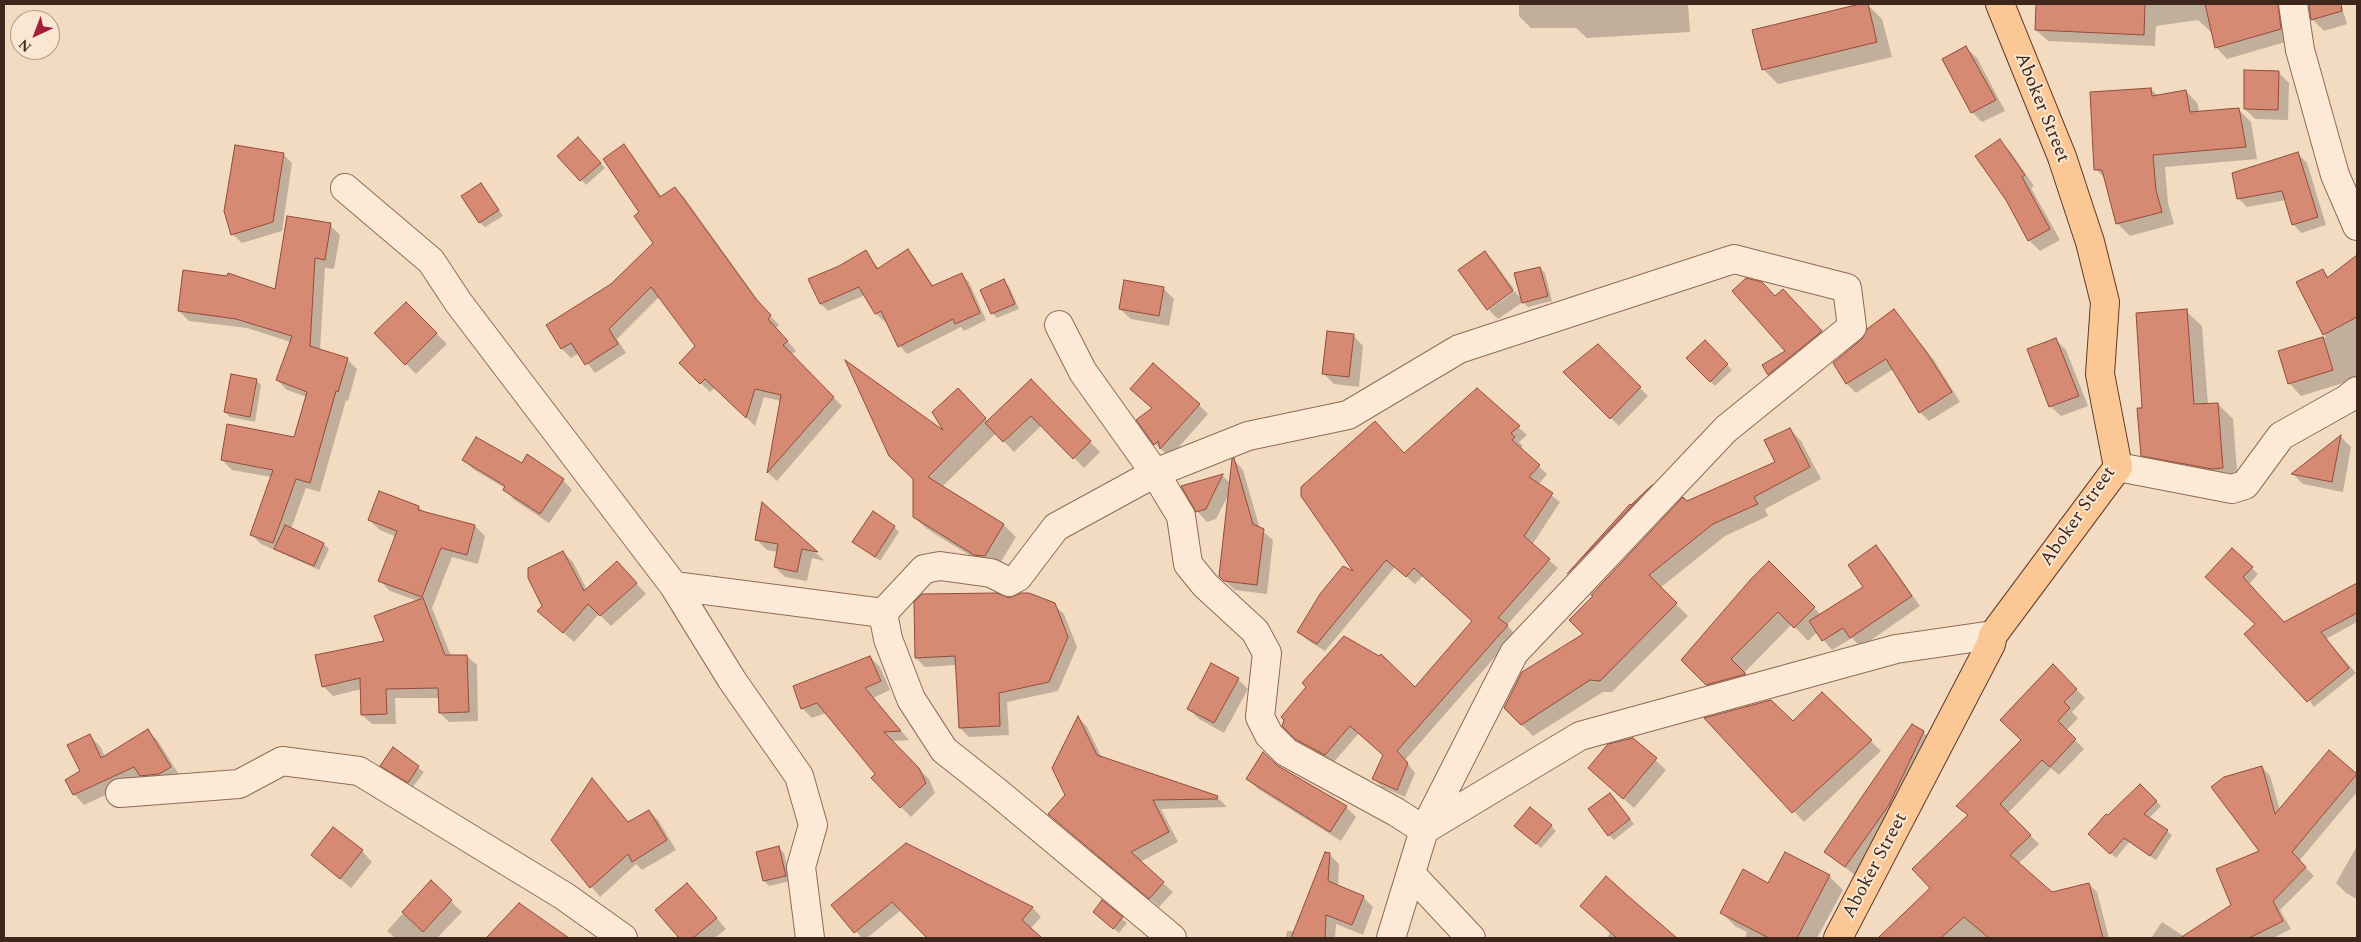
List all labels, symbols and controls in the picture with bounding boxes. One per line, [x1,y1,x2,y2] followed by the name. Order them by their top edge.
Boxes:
[10,10,60,60] north arrow
[14,34,36,57] text: N
[2009,50,2073,166] street label: Aboker Street
[2036,463,2122,571] street label: Aboker Street
[1839,809,1913,923] street label: Aboker Street

